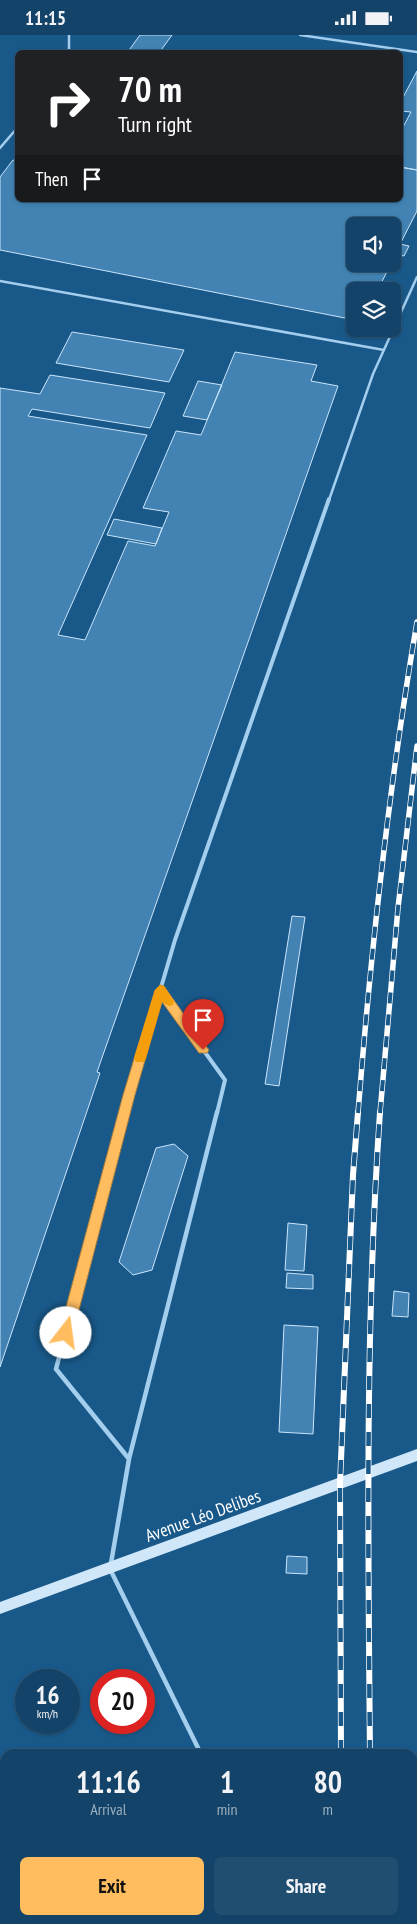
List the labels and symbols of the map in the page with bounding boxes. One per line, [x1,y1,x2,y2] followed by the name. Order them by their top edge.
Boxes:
[182,999,224,1050] pin
[39,1306,91,1358] position arrow
[142,1484,264,1547] street label: Avenue Léo Delibes
[90,1669,155,1734] speed limit sign: 20

